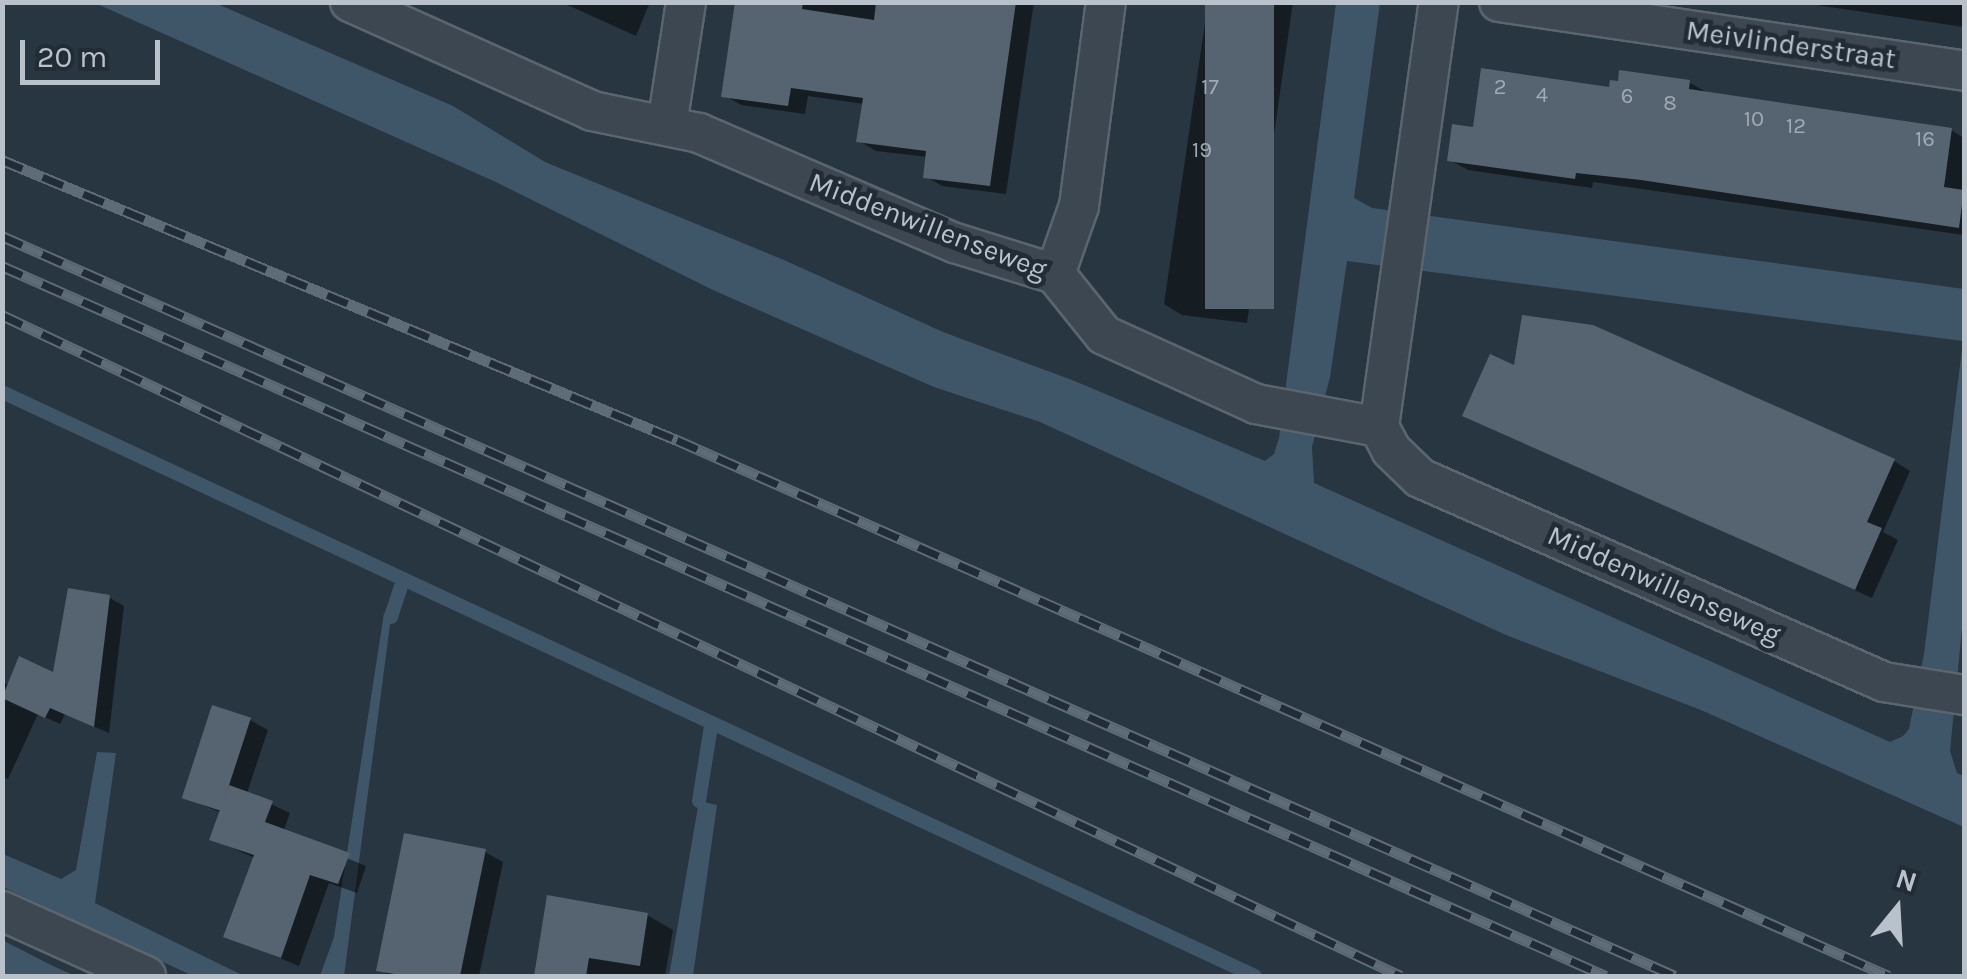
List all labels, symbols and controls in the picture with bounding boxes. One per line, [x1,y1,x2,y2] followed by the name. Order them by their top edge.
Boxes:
[1684,14,1898,76] street label: Meivlinderstraat
[25,20,165,82] scale bar
[37,39,107,75] text: 20 m
[1201,75,1219,101] house number: 17
[1494,75,1506,101] house number: 2
[1536,83,1548,109] house number: 4
[1621,84,1633,110] house number: 6
[1663,91,1677,117] house number: 8
[1744,107,1764,133] house number: 10
[1786,114,1806,140] house number: 12
[1915,127,1935,153] house number: 16
[1192,138,1212,164] house number: 19
[805,165,1051,287] street label: Middenwillenseweg
[1542,518,1786,652] street label: Middenwillenseweg
[1847,859,1947,959] north arrow
[1892,861,1921,899] text: N

